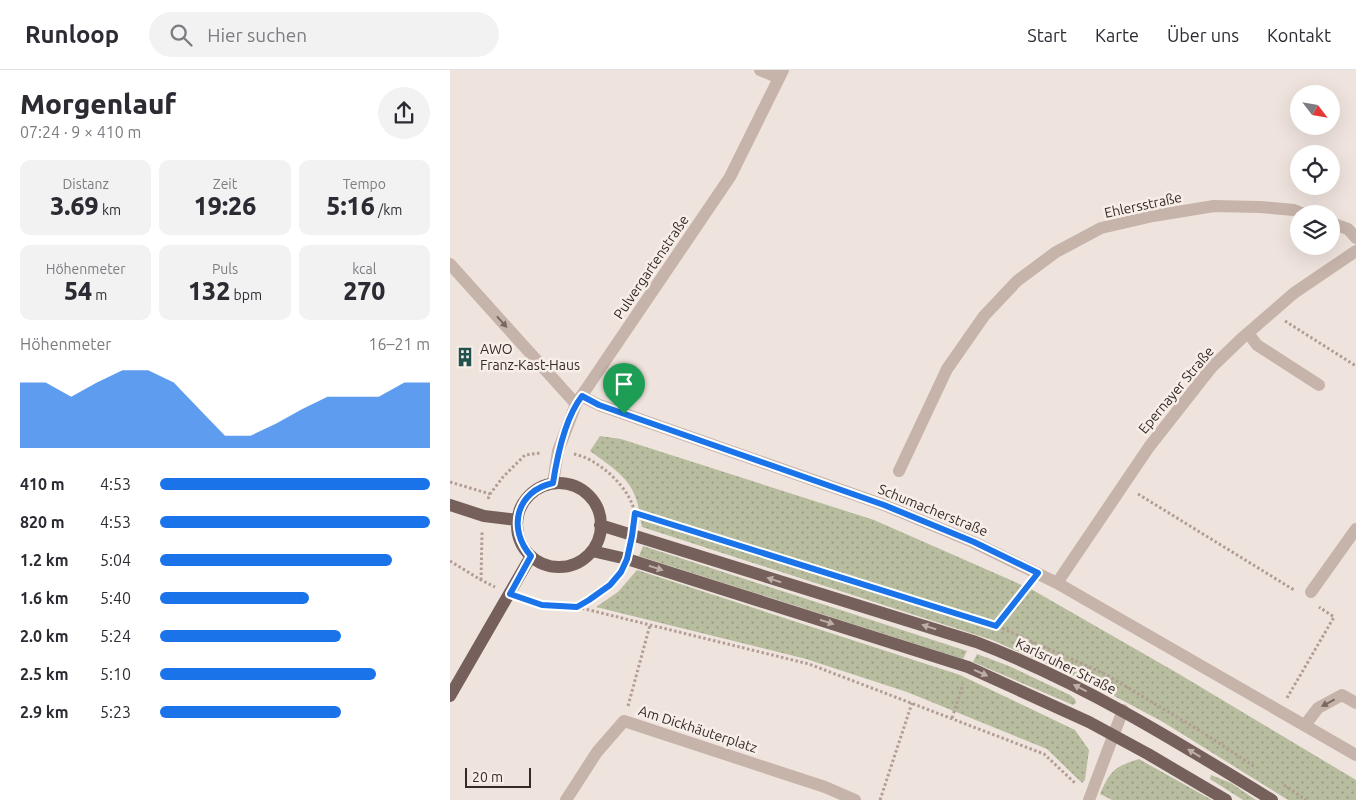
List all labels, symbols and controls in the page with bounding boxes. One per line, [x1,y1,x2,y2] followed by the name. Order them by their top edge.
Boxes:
[149,12,499,57] search box
[25,21,119,48] text: Runloop
[167,21,195,49] icon: search
[207,24,307,46] text: Hier suchen
[1027,25,1067,45] text: Start
[1095,25,1139,45] text: Karte
[1167,25,1239,45] text: Über uns
[1267,25,1331,45] text: Kontakt
[1290,85,1340,135] north arrow
[1290,85,1340,255] map controls
[378,87,430,139] button: share
[20,88,176,119] text: Morgenlauf
[20,123,141,141] text: 07:24 · 9 × 410 m
[1290,145,1340,195] button: locate
[62,176,109,192] text: Distanz
[213,176,237,192] text: Zeit
[343,176,386,192] text: Tempo
[1103,189,1183,221] street label: Ehlersstraße
[50,192,99,220] text: 3.69
[194,192,256,220] text: 19:26
[326,192,375,220] text: 5:16
[99,202,121,218] text: km
[375,202,402,218] text: /km
[1290,205,1340,255] button: layers
[610,212,692,322] street label: Pulvergartenstraße
[46,261,126,277] text: Höhenmeter
[212,261,238,277] text: Puls
[352,261,376,277] text: kcal
[64,277,92,305] text: 54
[188,277,230,305] text: 132
[343,277,385,305] text: 270
[92,287,107,303] text: m
[230,287,262,303] text: bpm
[496,316,508,328] one-way arrow
[20,335,111,353] text: Höhenmeter
[368,335,430,353] text: 16–21 m
[480,341,580,373] place label: AWO Franz-Kast-Haus
[1135,343,1217,437] street label: Epernayer Straße
[454,346,476,368] building icon: AWO Franz-Kast-Haus
[603,363,645,414] pin
[610,370,638,398] icon: arrive
[20,475,65,493] text: 410 m
[100,475,131,493] text: 4:53
[876,481,990,539] street label: Schumacherstraße
[20,513,65,531] text: 820 m
[100,513,131,531] text: 4:53
[20,551,69,569] text: 1.2 km
[100,551,131,569] text: 5:04
[648,564,663,572] one-way arrow
[766,575,781,583] one-way arrow
[20,589,69,607] text: 1.6 km
[100,589,131,607] text: 5:40
[820,619,835,627] one-way arrow
[921,623,936,631] one-way arrow
[20,627,69,645] text: 2.0 km
[100,627,131,645] text: 5:24
[1013,635,1119,697] street label: Karlsruher Straße
[20,665,69,683] text: 2.5 km
[100,665,131,683] text: 5:10
[974,670,988,678] one-way arrow
[1072,684,1087,692] one-way arrow
[1320,699,1335,707] one-way arrow
[637,702,759,756] street label: Am Dickhäuterplatz
[20,703,69,721] text: 2.9 km
[100,703,131,721] text: 5:23
[1188,749,1201,758] one-way arrow
[465,765,531,788] scale bar
[472,769,503,785] text: 20 m

